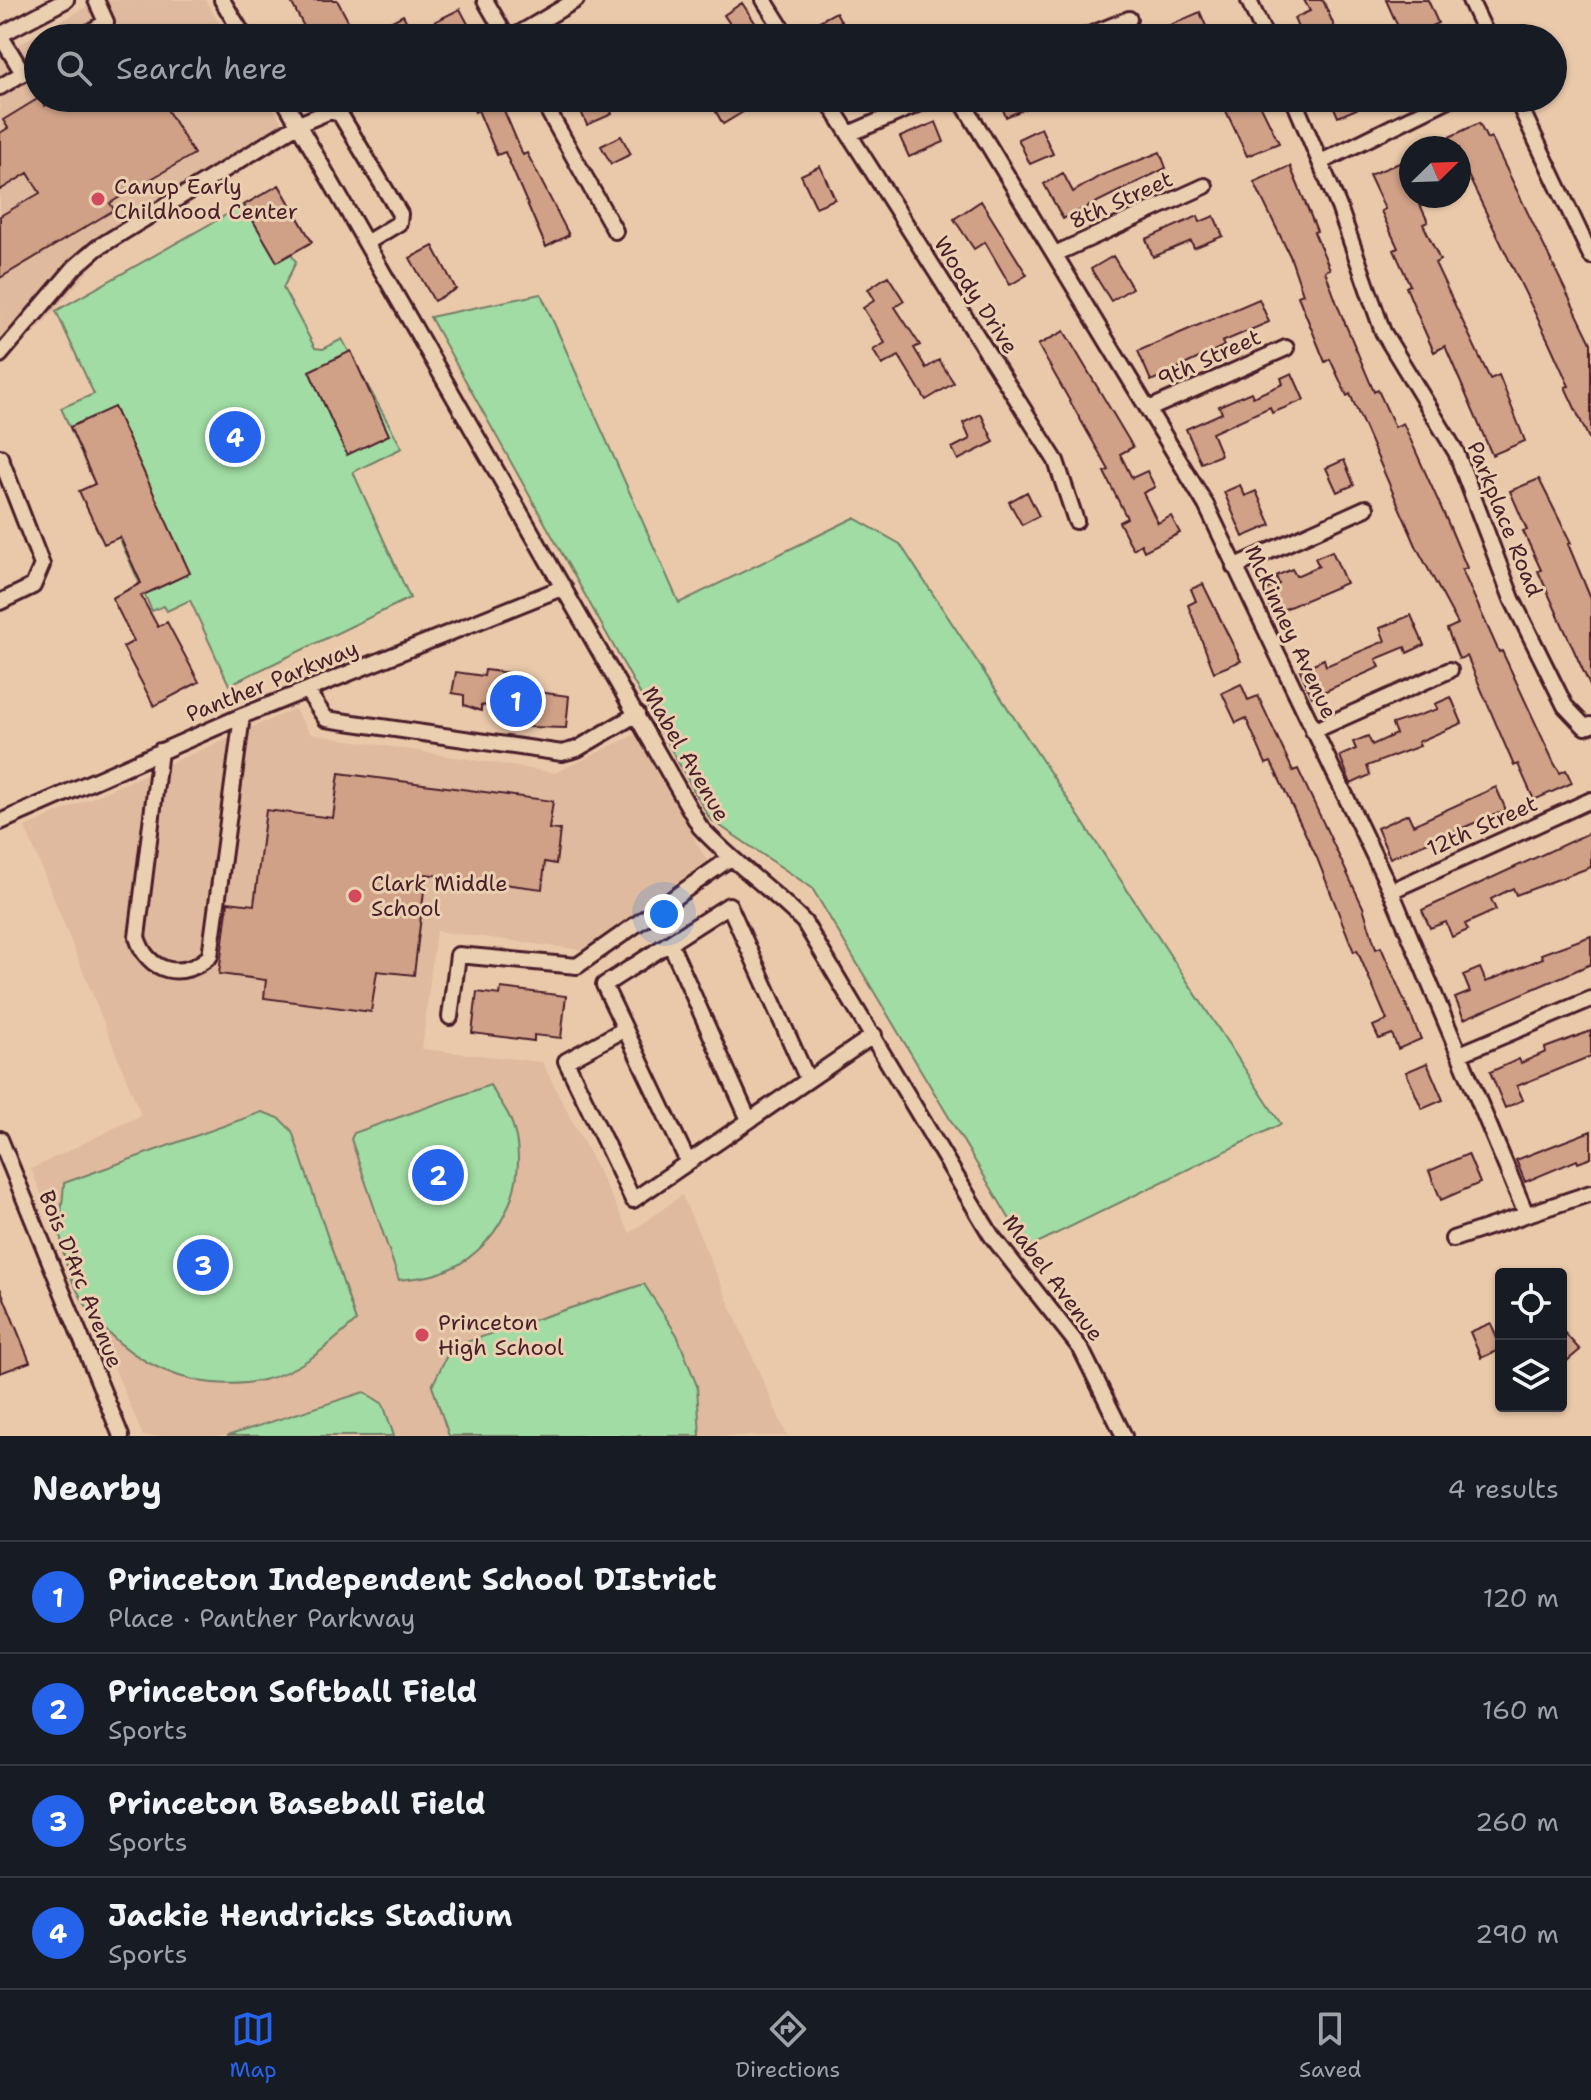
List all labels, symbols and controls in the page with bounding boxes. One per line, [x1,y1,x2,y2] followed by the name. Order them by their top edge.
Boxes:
[24,24,1567,112] search box
[52,46,96,90] icon: search
[116,48,287,89] text: Search here
[1399,136,1471,208] north arrow
[1065,164,1177,236] street label: 8th Street
[114,172,298,226] place label: Canup Early Childhood Center
[89,190,107,208] marker: Canup Early Childhood Center
[927,231,1025,359] street label: Woody Drive
[1153,322,1265,394] street label: 9th Street
[209,407,261,467] pin: 4
[1461,437,1549,601] street label: Parkplace Road
[1238,541,1344,723] street label: McKinney Avenue
[182,633,362,729] street label: Panther Parkway
[490,671,542,731] pin: 1
[636,681,736,827] street label: Mabel Avenue
[1422,789,1542,863] street label: 12th Street
[371,869,508,923] place label: Clark Middle School
[346,887,364,905] marker: Clark Middle School
[644,894,684,934] your location
[412,1145,464,1205] pin: 2
[32,1186,130,1372] street label: Bois D'Arc Avenue
[996,1209,1110,1347] street label: Mabel Avenue
[177,1235,229,1295] pin: 3
[1495,1268,1567,1412] map controls
[1495,1268,1567,1340] button: locate
[438,1308,564,1362] place label: Princeton High School
[413,1326,431,1344] marker: Princeton High School
[1495,1340,1567,1412] button: layers
[32,1465,162,1511] text: Nearby
[1447,1471,1559,1506] text: 4 results
[108,1559,716,1600] text: Princeton Independent School DIstrict
[52,1580,64,1615] text: 1
[1483,1580,1559,1615] text: 120 m
[108,1600,416,1635] text: Place · Panther Parkway
[108,1671,477,1712] text: Princeton Softball Field
[49,1692,67,1727] text: 2
[1482,1692,1559,1727] text: 160 m
[108,1712,188,1747] text: Sports
[108,1783,486,1824] text: Princeton Baseball Field
[49,1804,67,1839] text: 3
[1475,1804,1559,1839] text: 260 m
[108,1824,188,1859] text: Sports
[108,1895,512,1936] text: Jackie Hendricks Stadium
[49,1916,67,1951] text: 4
[1475,1916,1559,1951] text: 290 m
[108,1936,188,1971] text: Sports
[229,2007,277,2084] tab: Map
[735,2007,840,2084] tab: Directions
[1299,2007,1362,2084] tab: Saved

